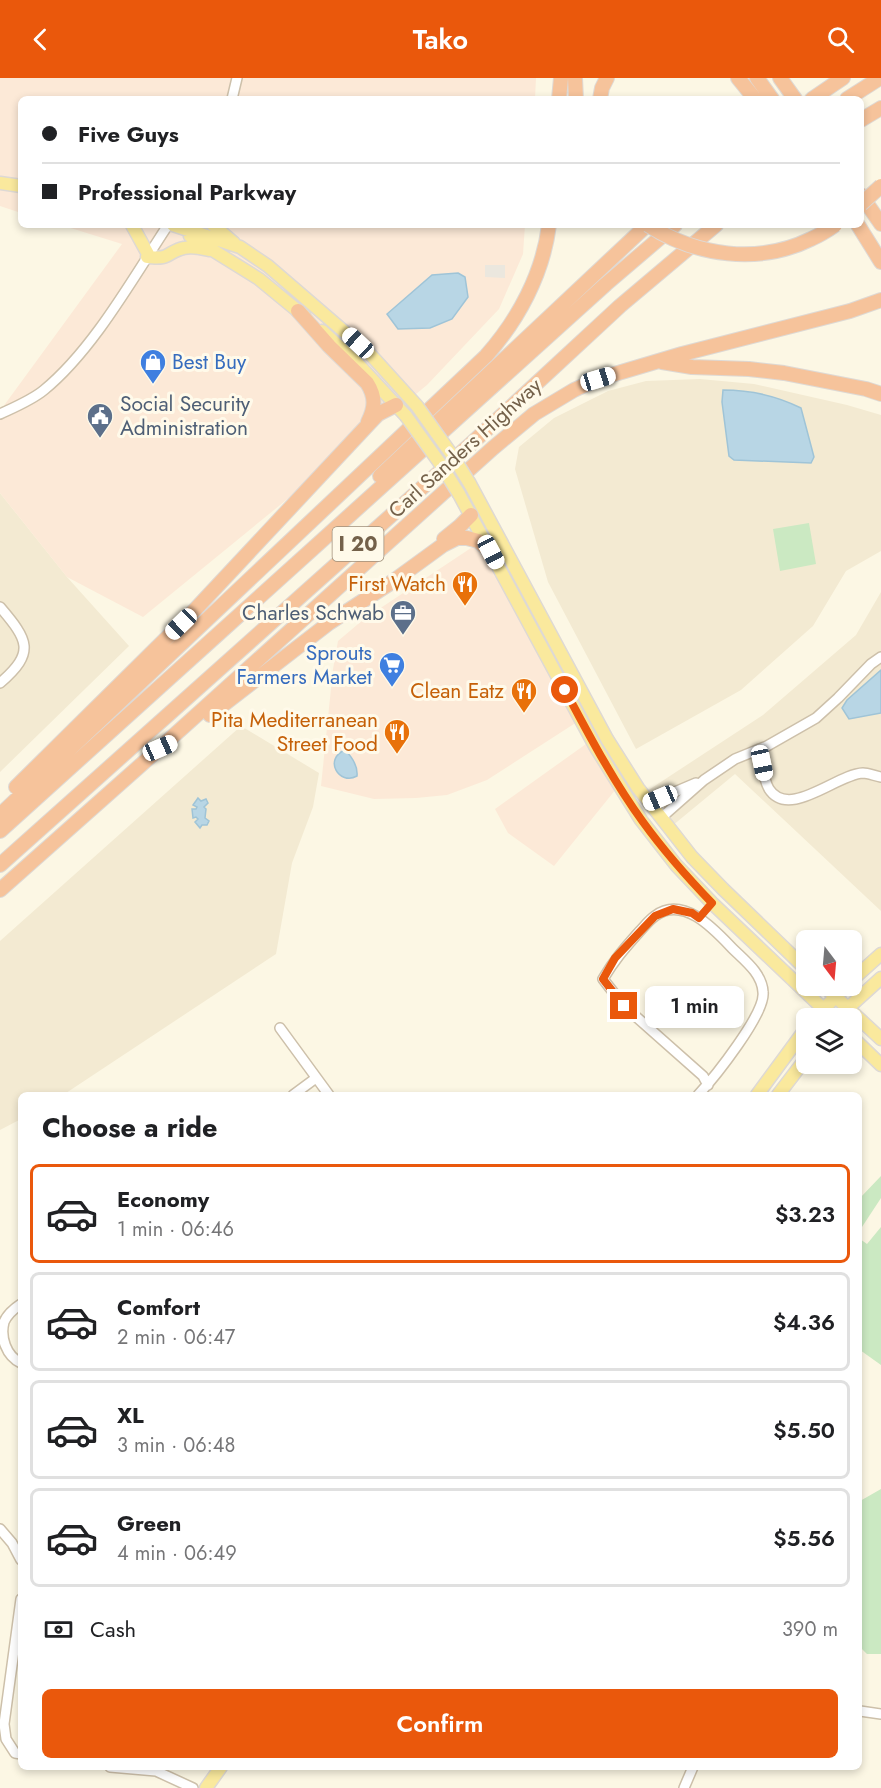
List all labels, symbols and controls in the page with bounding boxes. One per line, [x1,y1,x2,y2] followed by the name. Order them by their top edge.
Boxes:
[413,20,468,59] text: Tako
[24,23,57,56] icon: back
[824,23,857,56] icon: search
[78,118,179,150] text: Five Guys
[78,176,296,208] text: Professional Parkway
[339,324,377,362] car
[138,347,168,385] shop icon: Best Buy
[172,347,247,377] place label: Best Buy
[578,365,618,393] car
[382,370,549,525] street label: Carl Sanders Highway
[120,389,251,443] place label: Social Security Administration
[85,401,115,439] public building icon: Social Security Administration
[332,527,384,561] road number: I 20
[475,532,507,572] car
[348,569,446,599] place label: First Watch
[450,569,480,607] restaurant icon: First Watch
[242,598,384,628] place label: Charles Schwab
[388,598,418,636] office icon: Charles Schwab
[162,605,200,643] car
[237,638,372,692] place label: Sprouts Farmers Market
[377,650,407,688] supermarket icon: Sprouts Farmers Market
[410,676,504,706] place label: Clean Eatz
[509,676,539,714] restaurant icon: Clean Eatz
[551,676,578,703] route start
[211,705,378,759] place label: Pita Mediterranean Street Food
[382,717,412,755] restaurant icon: Pita Mediterranean Street Food
[140,732,180,764] car
[749,744,775,782] car
[640,783,680,813] car
[796,930,862,996] north arrow
[796,930,862,1074] map controls
[645,985,744,1027] callout: 1 min
[610,992,637,1019] route end
[670,992,719,1021] text: 1 min
[796,1008,862,1074] button: layers
[42,1108,217,1147] text: Choose a ride
[117,1183,209,1215] text: Economy
[45,1187,99,1241] icon: car
[775,1198,835,1230] text: $3.23
[117,1215,234,1244] text: 1 min · 06:46
[117,1291,200,1323] text: Comfort
[45,1295,99,1349] icon: car
[773,1306,835,1338] text: $4.36
[117,1323,235,1352] text: 2 min · 06:47
[117,1399,144,1431] text: XL
[45,1403,99,1457] icon: car
[773,1414,835,1446] text: $5.50
[117,1431,235,1460] text: 3 min · 06:48
[117,1507,181,1539] text: Green
[45,1511,99,1565] icon: car
[773,1522,835,1554] text: $5.56
[117,1539,237,1568] text: 4 min · 06:49
[42,1613,75,1646] icon: cash
[90,1613,136,1645] text: Cash
[782,1615,838,1644] text: 390 m
[42,1689,838,1758] button: Confirm

